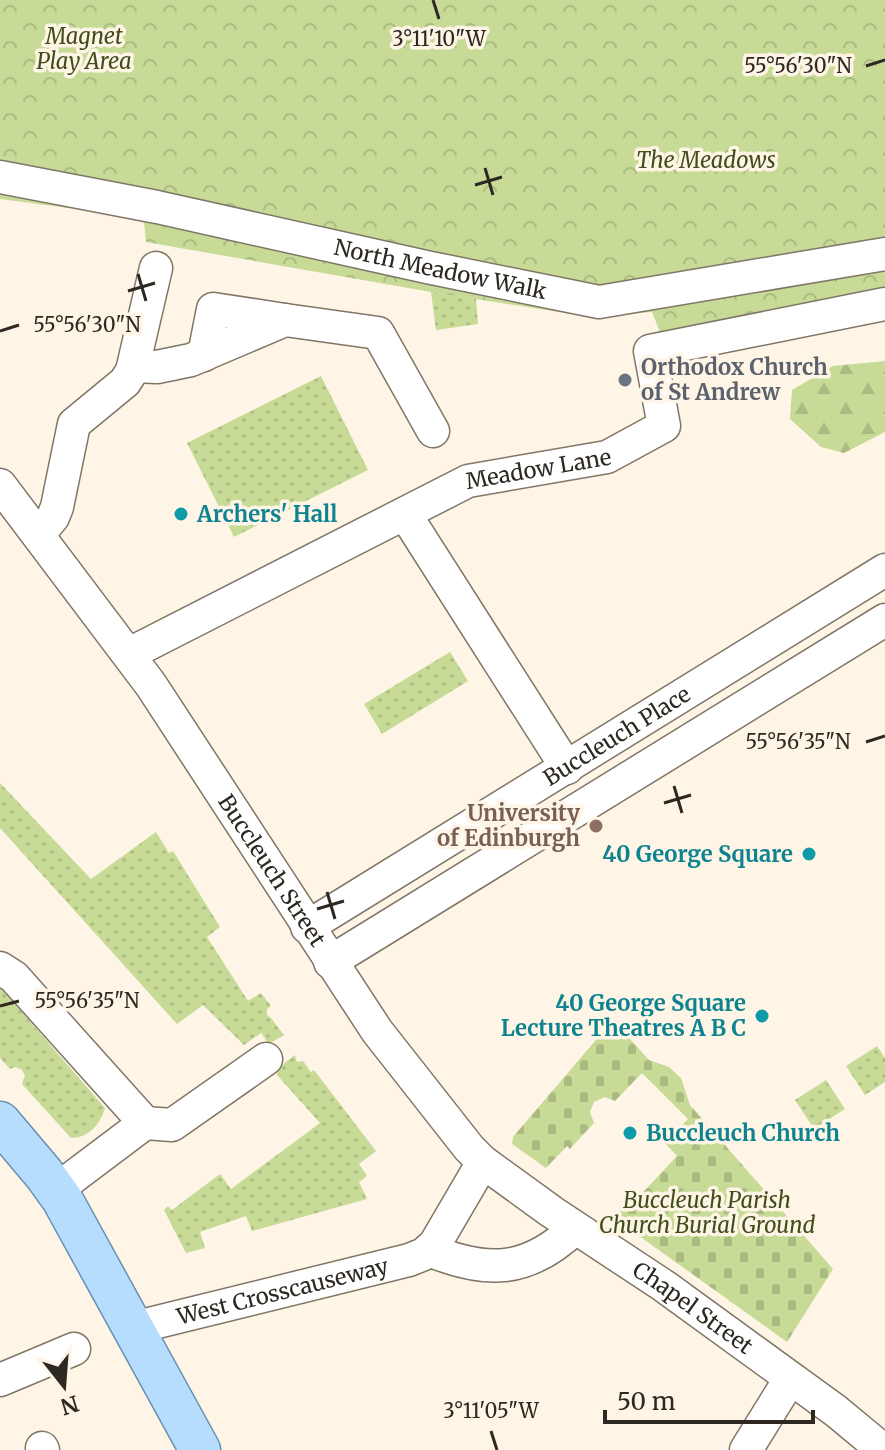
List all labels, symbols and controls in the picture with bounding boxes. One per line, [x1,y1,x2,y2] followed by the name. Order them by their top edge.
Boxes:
[36,22,132,75] park label: Magnet Play Area
[392,26,487,51] text: 3°11'10"W
[744,53,852,78] text: 55°56'30"N
[636,146,776,174] park label: The Meadows
[332,233,549,305] street label: North Meadow Walk
[33,312,141,337] text: 55°56'30"N
[641,353,828,406] place label: Orthodox Church of St Andrew
[616,371,634,389] marker: Orthodox Church of St Andrew
[463,443,613,495] street label: Meadow Lane
[196,500,337,528] place label: Archers' Hall
[172,505,190,523] marker: Archers' Hall
[538,680,695,792] street label: Buccleuch Place
[746,729,851,754] text: 55°56'35"N
[212,789,332,952] street label: Buccleuch Street
[437,799,581,852] place label: University of Edinburgh
[587,817,605,835] marker: University of Edinburgh
[602,840,793,868] place label: 40 George Square
[800,845,818,863] marker: 40 George Square
[35,988,140,1013] text: 55°56'35"N
[501,989,746,1042] place label: 40 George Square Lecture Theatres A B C
[753,1007,771,1025] marker: 40 George Square Lecture Theatres A B C
[646,1119,840,1147] place label: Buccleuch Church
[621,1124,639,1142] marker: Buccleuch Church
[599,1186,815,1239] park label: Buccleuch Parish Church Burial Ground
[173,1252,391,1331] street label: West Crosscauseway
[627,1255,759,1360] street label: Chapel Street
[24,1346,104,1426] north arrow
[605,1374,813,1424] scale bar
[617,1386,676,1417] text: 50 m
[57,1389,82,1421] text: N
[443,1398,540,1423] text: 3°11'05"W

